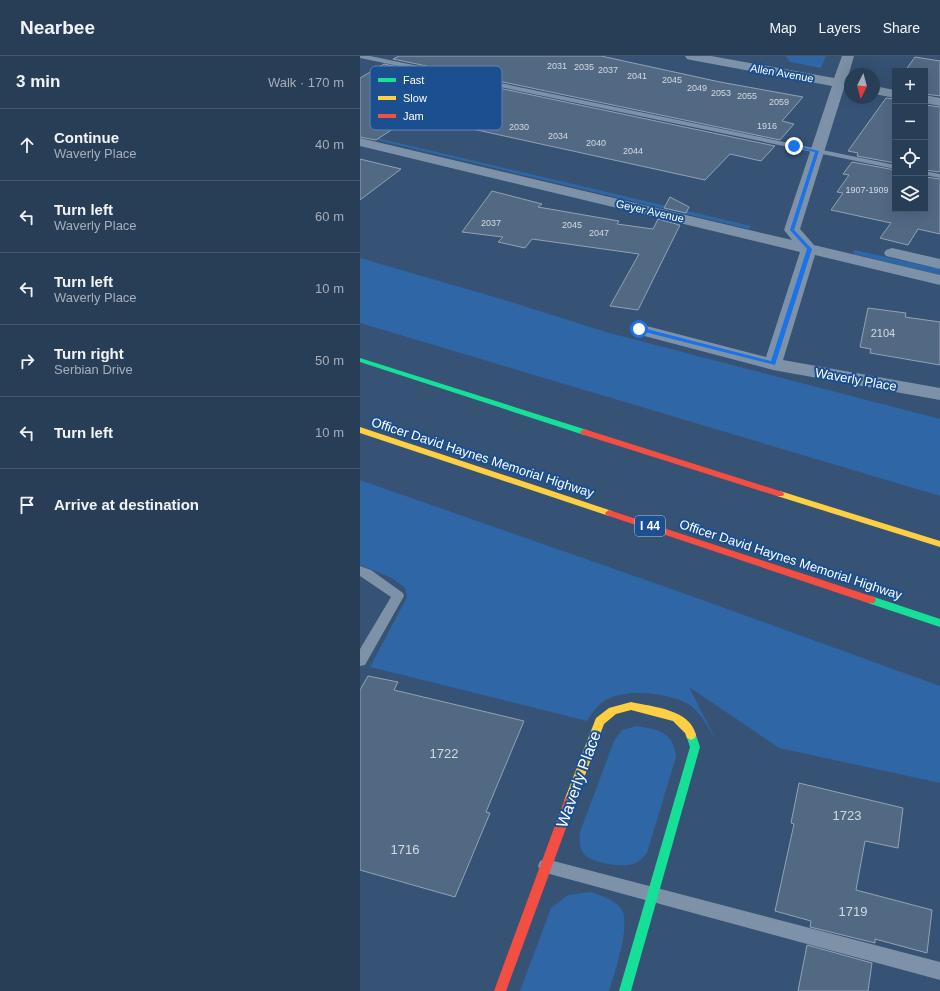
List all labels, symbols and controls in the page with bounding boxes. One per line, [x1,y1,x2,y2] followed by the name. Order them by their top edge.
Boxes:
[20,17,95,38] text: Nearbee
[769,20,797,36] text: Map
[819,20,861,36] text: Layers
[883,20,920,36] text: Share
[547,61,567,71] house number: 2031
[574,62,594,72] house number: 2035
[749,62,815,84] street label: Allen Avenue
[598,65,618,75] house number: 2037
[370,66,502,130] legend
[844,68,880,104] north arrow
[892,68,928,212] map controls
[892,68,928,104] button: +
[627,71,647,81] house number: 2041
[16,72,60,91] text: 3 min
[403,74,424,86] text: Fast
[268,75,344,90] text: Walk · 170 m
[662,75,682,85] house number: 2045
[687,83,707,93] house number: 2049
[711,88,731,98] house number: 2053
[737,91,757,101] house number: 2055
[403,92,427,104] text: Slow
[769,97,789,107] house number: 2059
[892,104,928,140] button: −
[403,110,424,122] text: Jam
[757,121,777,131] house number: 1916
[509,122,529,132] house number: 2030
[54,129,119,146] text: Continue
[548,131,568,141] house number: 2034
[16,134,38,156] icon: ahead
[315,137,344,152] text: 40 m
[785,137,803,155] route end
[586,138,606,148] house number: 2040
[892,140,928,176] button: locate
[54,146,137,161] text: Waverly Place
[623,146,643,156] house number: 2044
[892,176,928,212] button: layers
[845,185,889,195] house number: 1907-1909
[615,197,685,225] street label: Geyer Avenue
[54,201,113,218] text: Turn left
[16,206,38,228] icon: left
[315,209,344,224] text: 60 m
[54,218,137,233] text: Waverly Place
[481,218,501,228] house number: 2037
[562,220,582,230] house number: 2045
[589,228,609,238] house number: 2047
[54,273,113,290] text: Turn left
[16,278,38,300] icon: left
[315,281,344,296] text: 10 m
[54,290,137,305] text: Waverly Place
[630,320,648,338] route start
[871,327,895,339] house number: 2104
[54,345,124,362] text: Turn right
[16,350,38,372] icon: right
[315,353,344,368] text: 50 m
[54,362,133,377] text: Serbian Drive
[814,365,898,394] street label: Waverly Place
[370,414,596,501] street label: Officer David Haynes Memorial Highway
[16,422,38,444] icon: left
[54,424,113,441] text: Turn left
[315,425,344,440] text: 10 m
[16,494,38,516] icon: arrive
[54,496,199,513] text: Arrive at destination
[635,516,665,536] road number: I 44
[678,516,904,603] street label: Officer David Haynes Memorial Highway
[553,728,604,830] street label: Waverly Place
[430,746,458,761] house number: 1722
[833,808,861,823] house number: 1723
[391,842,419,857] house number: 1716
[839,904,867,919] house number: 1719

